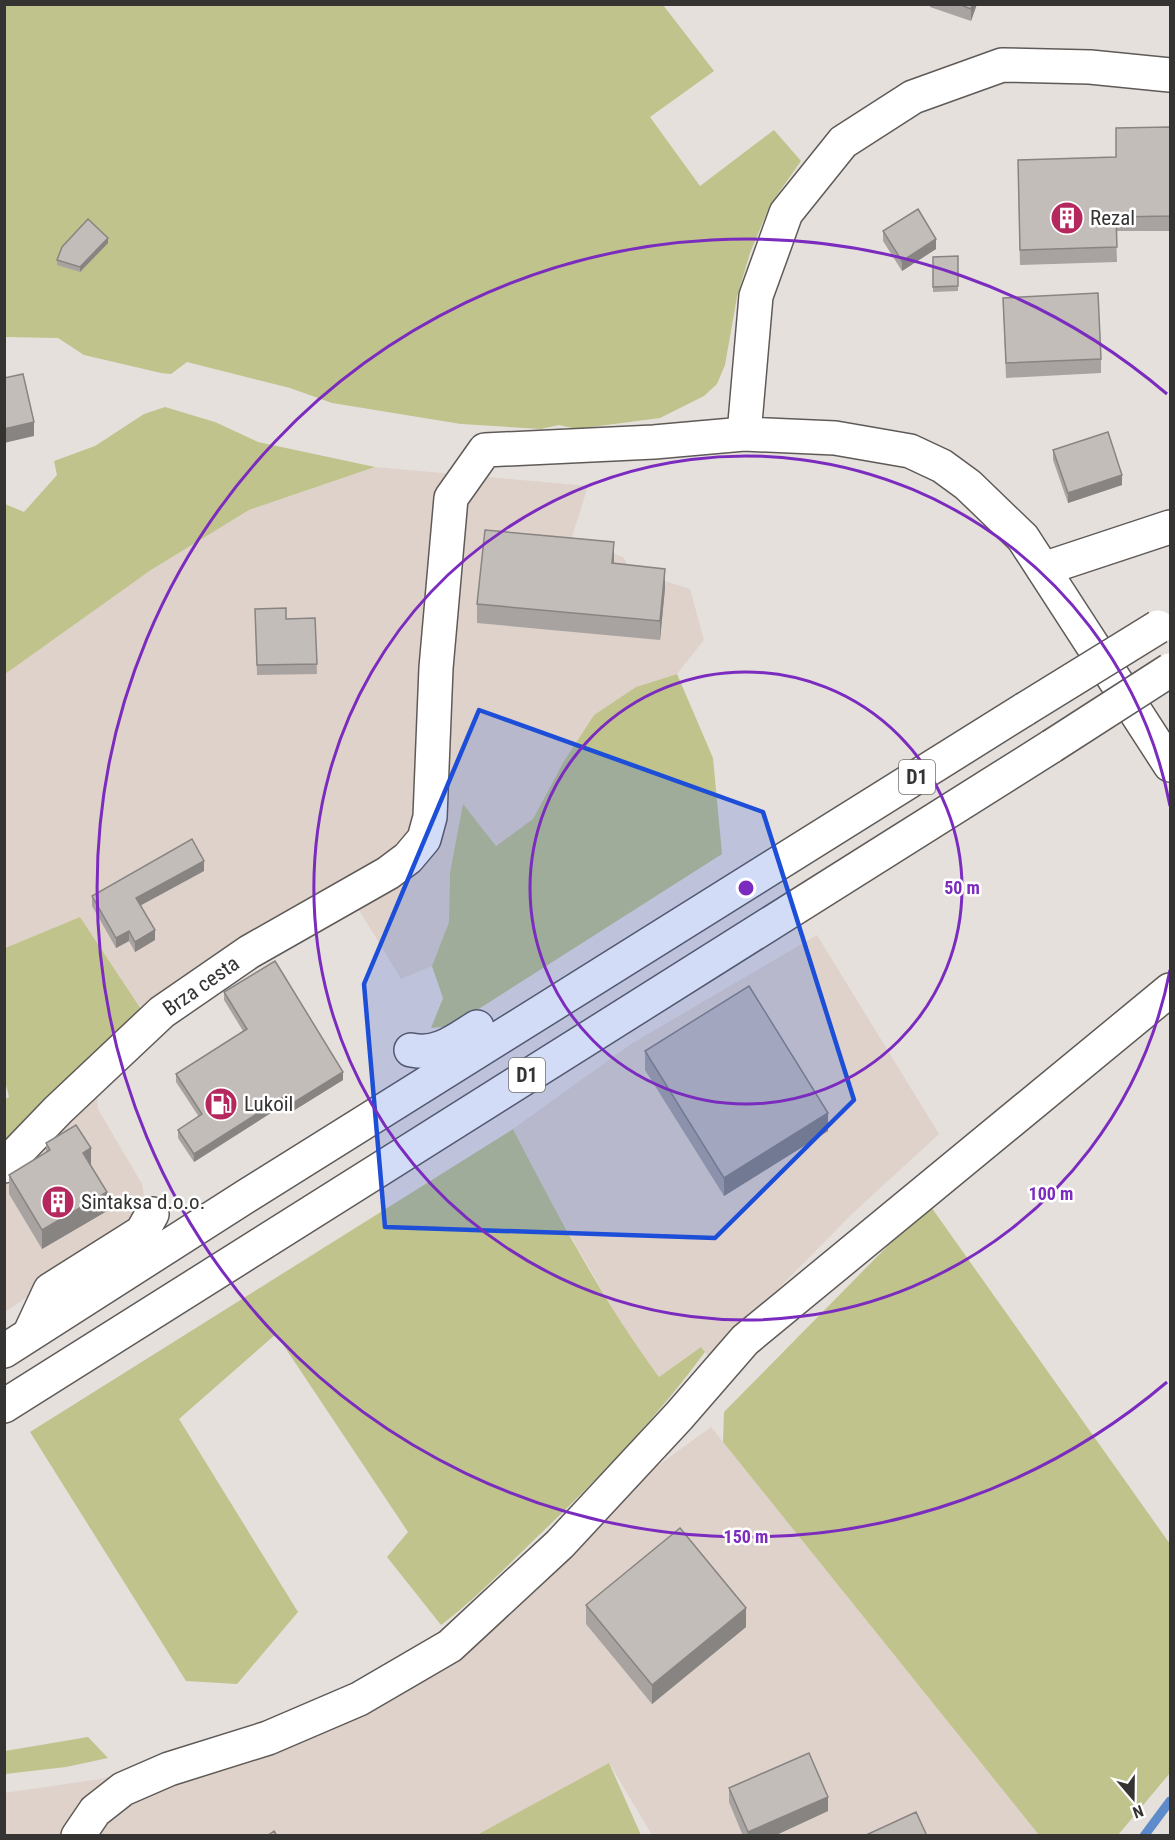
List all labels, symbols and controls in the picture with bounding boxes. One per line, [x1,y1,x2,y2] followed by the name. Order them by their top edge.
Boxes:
[1049,200,1085,236] building icon: Rezal
[1090,206,1135,230] place label: Rezal
[899,760,935,794] road number: D1
[944,877,980,898] text: 50 m
[736,878,756,898] centre of rings
[158,951,244,1021] street label: Brza cesta
[509,1058,545,1092] road number: D1
[203,1086,239,1122] fuel station icon: Lukoil
[244,1092,293,1116] place label: Lukoil
[1029,1183,1073,1204] text: 100 m
[40,1184,76,1220] building icon: Sintaksa d.o.o.
[81,1190,205,1214] place label: Sintaksa d.o.o.
[724,1526,768,1547] text: 150 m
[1103,1768,1163,1828] north arrow
[1130,1801,1146,1822] text: N

